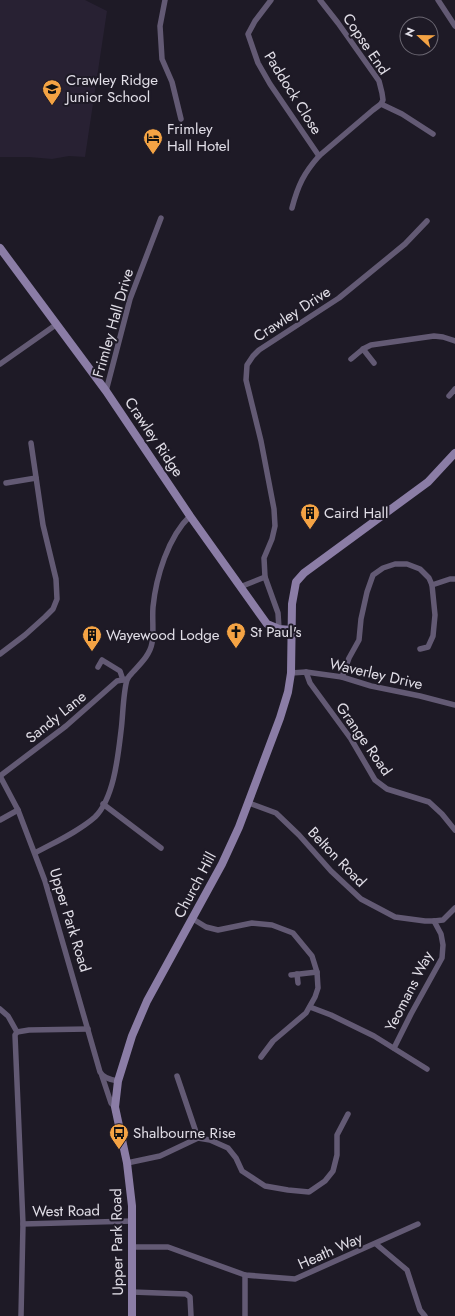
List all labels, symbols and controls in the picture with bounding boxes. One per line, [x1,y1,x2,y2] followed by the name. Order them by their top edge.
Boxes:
[337,9,395,79] street label: Copse End
[399,16,439,56] north arrow
[401,25,419,39] text: N
[259,47,327,139] street label: Paddock Close
[64,69,158,108] place label: Crawley Ridge Junior School
[41,78,63,106] school or university icon: Crawley Ridge Junior School
[167,118,230,157] place label: Frimley Hall Hotel
[142,127,164,155] hotel icon: Frimley Hall Hotel
[87,266,139,380] street label: Frimley Hall Drive
[249,281,335,347] street label: Crawley Drive
[119,393,189,481] street label: Crawley Ridge
[299,502,321,530] building icon: Caird Hall
[324,502,388,524] place label: Caird Hall
[225,621,247,649] church icon: St Paul's
[250,621,301,643] place label: St Paul's
[81,624,103,652] building icon: Wayewood Lodge
[106,624,220,646] place label: Wayewood Lodge
[327,653,425,695] street label: Waverley Drive
[21,685,91,748] street label: Sandy Lane
[331,698,397,780] street label: Grange Road
[303,822,371,892] street label: Belton Road
[168,848,222,922] street label: Church Hill
[44,865,96,975] street label: Upper Park Road
[379,947,439,1035] street label: Yeomans Way
[108,1122,130,1150] bus stop icon: Shalbourne Rise
[133,1122,236,1144] place label: Shalbourne Rise
[105,1188,129,1296] street label: Upper Park Road
[32,1199,100,1223] street label: West Road
[294,1227,366,1275] street label: Heath Way

